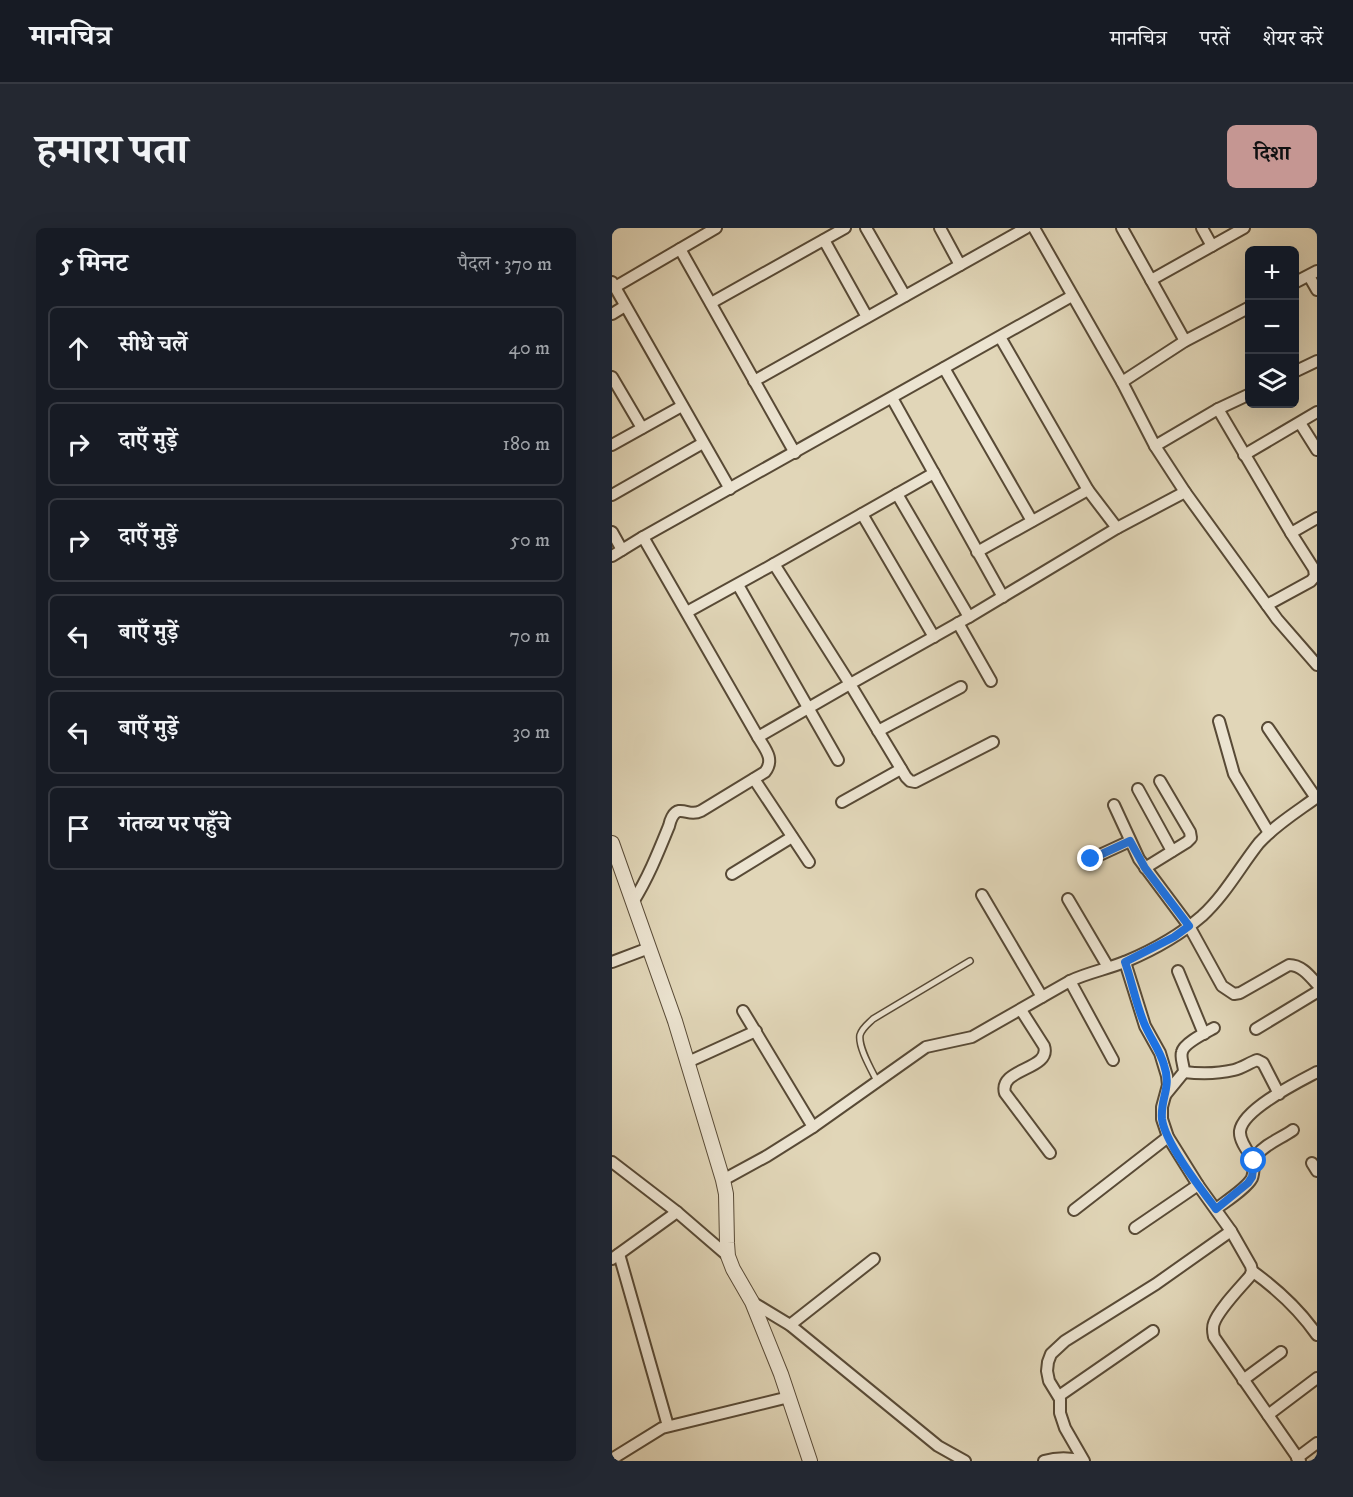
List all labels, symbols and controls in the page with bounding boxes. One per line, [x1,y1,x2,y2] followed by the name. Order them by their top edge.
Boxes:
[30,19,112,54] text: मानचित्र
[1110,26,1167,52] text: मानचित्र
[1200,26,1230,52] text: परतें
[1263,26,1323,52] text: शेयर करें
[36,125,188,177] text: हमारा पता
[1227,125,1317,188] button: दिशा
[1245,246,1299,408] map controls
[1245,246,1299,300] button: +
[60,247,128,280] text: 5 मिनट
[458,252,552,277] text: पैदल · 370 m
[1245,300,1299,354] button: −
[119,331,188,358] text: सीधे चलें
[62,332,95,365] icon: ahead
[508,336,550,361] text: 40 m
[1245,354,1299,408] button: layers
[119,427,178,454] text: दाएँ मुड़ें
[62,428,95,461] icon: right
[503,432,550,457] text: 180 m
[119,523,178,550] text: दाएँ मुड़ें
[62,524,95,557] icon: right
[510,528,550,553] text: 50 m
[119,619,178,646] text: बाएँ मुड़ें
[62,620,95,653] icon: left
[509,624,550,649] text: 70 m
[119,715,178,742] text: बाएँ मुड़ें
[62,716,95,749] icon: left
[512,720,550,745] text: 30 m
[119,811,230,838] text: गंतव्य पर पहुँचे
[62,812,95,845] icon: arrive
[1077,845,1103,871] route end
[1240,1147,1266,1173] route start

